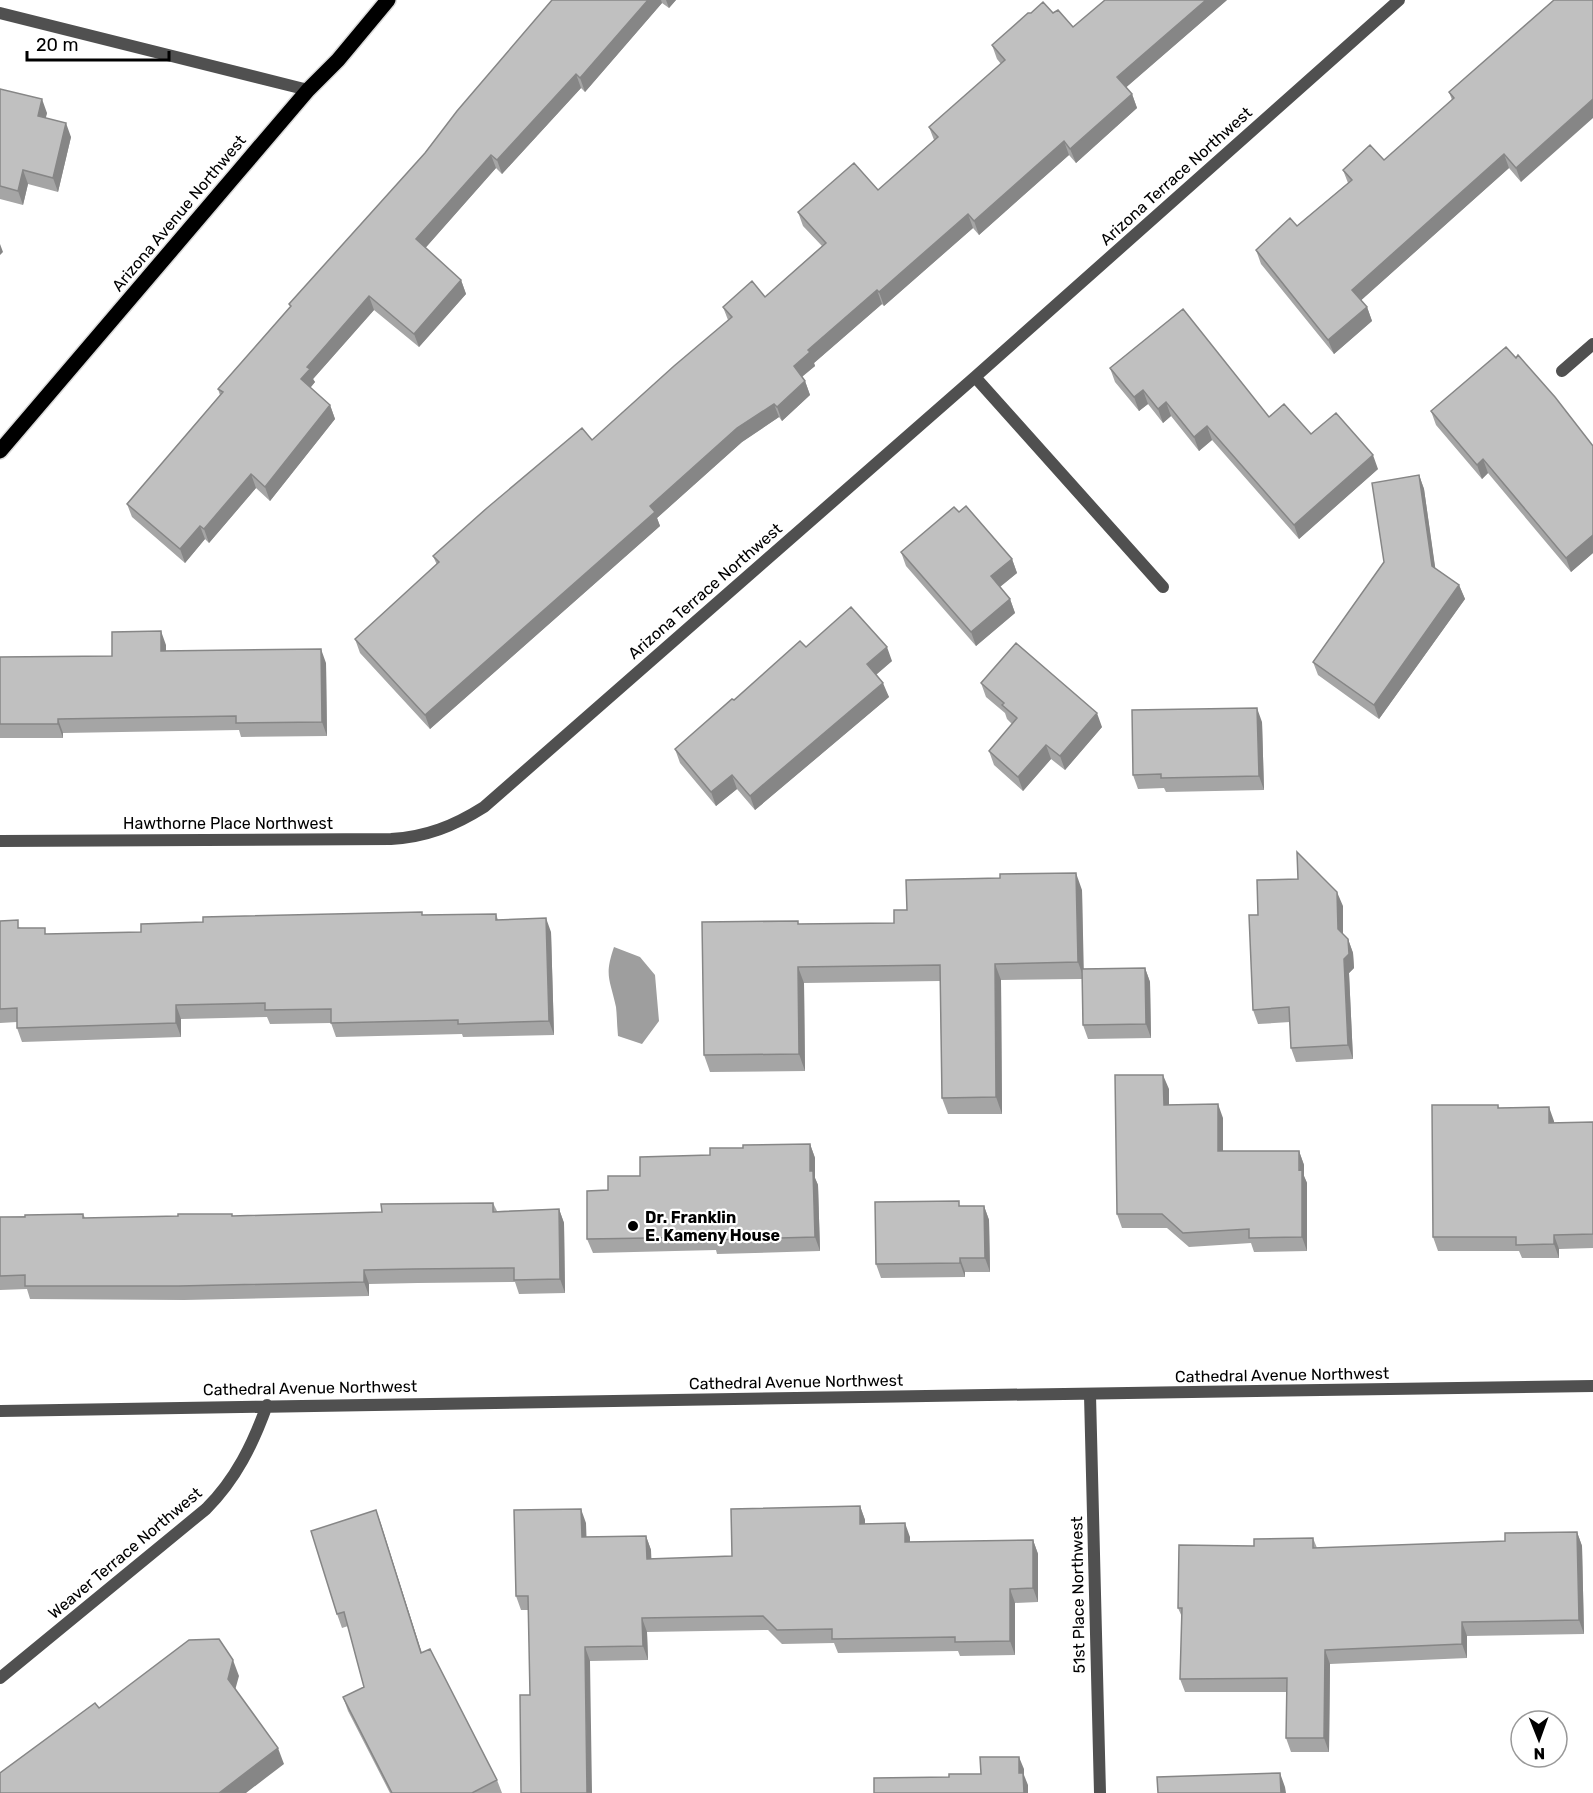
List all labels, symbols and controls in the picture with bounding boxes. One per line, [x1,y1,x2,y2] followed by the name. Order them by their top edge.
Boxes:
[27,24,170,62] scale bar
[36,34,78,56] text: 20 m
[1096,103,1256,249] street label: Arizona Terrace Northwest
[108,131,250,295] street label: Arizona Avenue Northwest
[624,519,786,663] street label: Arizona Terrace Northwest
[123,814,333,833] street label: Hawthorne Place Northwest
[645,1208,780,1245] place label: Dr. Franklin E. Kameny House
[626,1219,640,1233] marker: Dr. Franklin E. Kameny House
[1175,1364,1389,1386] street label: Cathedral Avenue Northwest
[689,1371,903,1393] street label: Cathedral Avenue Northwest
[203,1377,417,1399] street label: Cathedral Avenue Northwest
[44,1483,206,1623] street label: Weaver Terrace Northwest
[1067,1516,1089,1674] street label: 51st Place Northwest
[1509,1709,1569,1769] north arrow
[1533,1744,1545,1763] text: N

